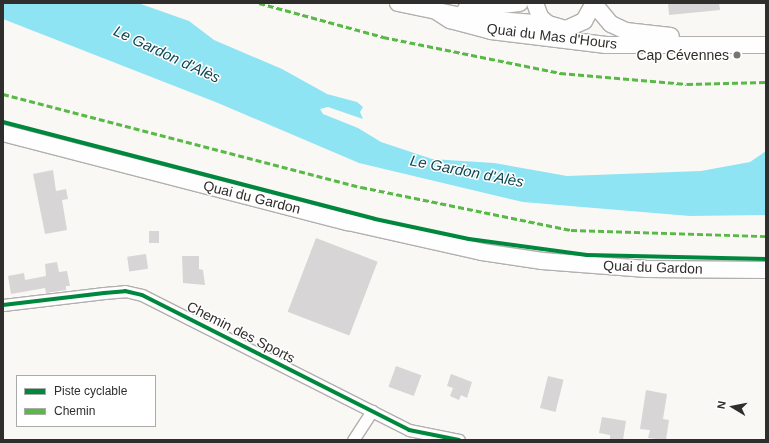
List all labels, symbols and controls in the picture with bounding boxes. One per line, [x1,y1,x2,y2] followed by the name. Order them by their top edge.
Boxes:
[486,20,618,52] street label: Quai du Mas d'Hours
[111,21,223,87] water label: Le Gardon d'Alès
[636,47,729,63] place label: Cap Cévennes
[732,50,742,60] marker: Cap Cévennes
[409,151,525,191] water label: Le Gardon d'Alès
[202,177,302,217] street label: Quai du Gardon
[603,257,703,277] street label: Quai du Gardon
[184,297,298,367] street label: Chemin des Sports
[16,375,156,427] legend
[54,384,127,398] text: Piste cyclable
[713,387,753,427] north arrow
[715,400,728,410] text: N
[54,404,95,418] text: Chemin

